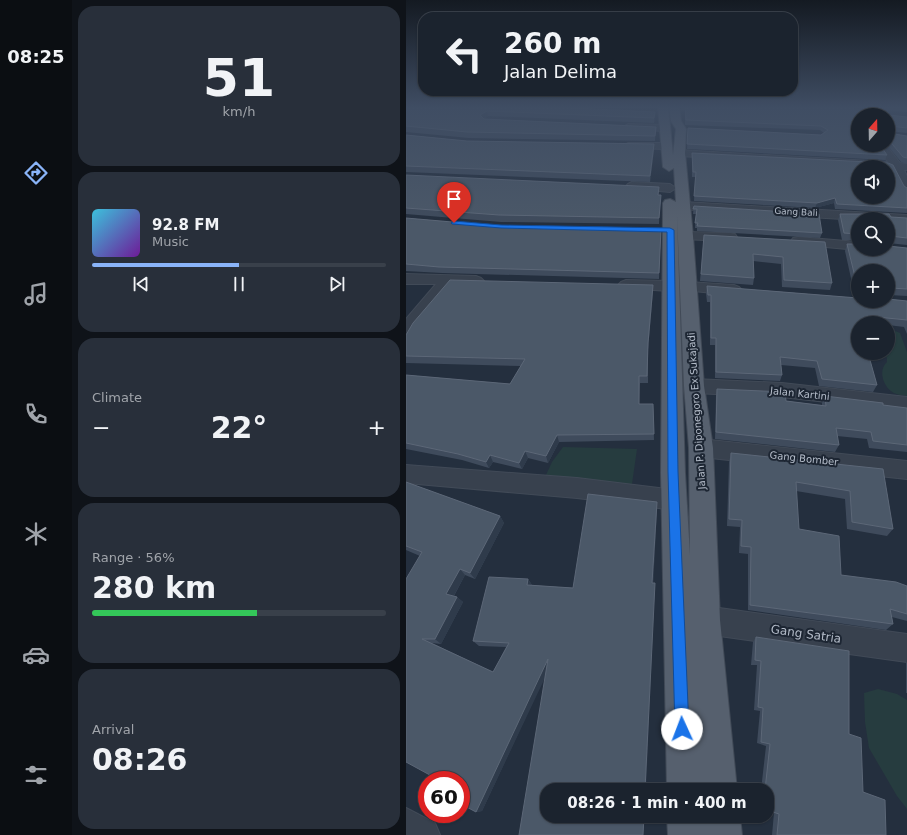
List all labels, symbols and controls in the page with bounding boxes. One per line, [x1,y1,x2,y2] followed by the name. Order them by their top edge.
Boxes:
[504,27,601,60] text: 260 m
[438,28,490,80] icon: left
[7,46,65,67] text: 08:25
[203,48,275,108] text: 51
[504,61,617,82] text: Jalan Delima
[223,104,255,119] text: km/h
[851,108,895,152] north arrow
[851,108,895,360] map controls
[22,159,50,187] icon: directions
[851,160,895,204] button: sound
[437,182,471,223] pin
[443,188,465,210] icon: arrive
[774,206,818,218] street label: Gang Bali
[851,212,895,256] button: search
[152,216,219,234] text: 92.8 FM
[152,234,189,249] text: Music
[851,264,895,308] button: +
[130,273,152,295] icon: previous
[228,273,250,295] icon: pause
[326,273,348,295] icon: next
[22,280,50,308] icon: music
[851,316,895,360] button: −
[686,332,708,491] street label: Jalan P. Diponegoro Ex Sukajadi
[769,385,830,402] street label: Jalan Kartini
[92,390,142,405] text: Climate
[22,400,50,428] icon: phone
[211,410,267,445] text: 22°
[92,415,110,440] text: −
[368,415,386,440] text: +
[769,449,840,468] street label: Gang Bomber
[22,520,50,548] icon: climate
[92,550,175,565] text: Range · 56%
[92,570,216,605] text: 280 km
[770,622,842,646] street label: Gang Satria
[22,641,50,669] icon: car
[661,708,703,750] position arrow
[92,722,134,737] text: Arrival
[92,742,188,777] text: 08:26
[22,761,50,789] icon: filters
[418,771,470,823] speed limit sign: 60
[567,794,747,812] text: 08:26 · 1 min · 400 m

